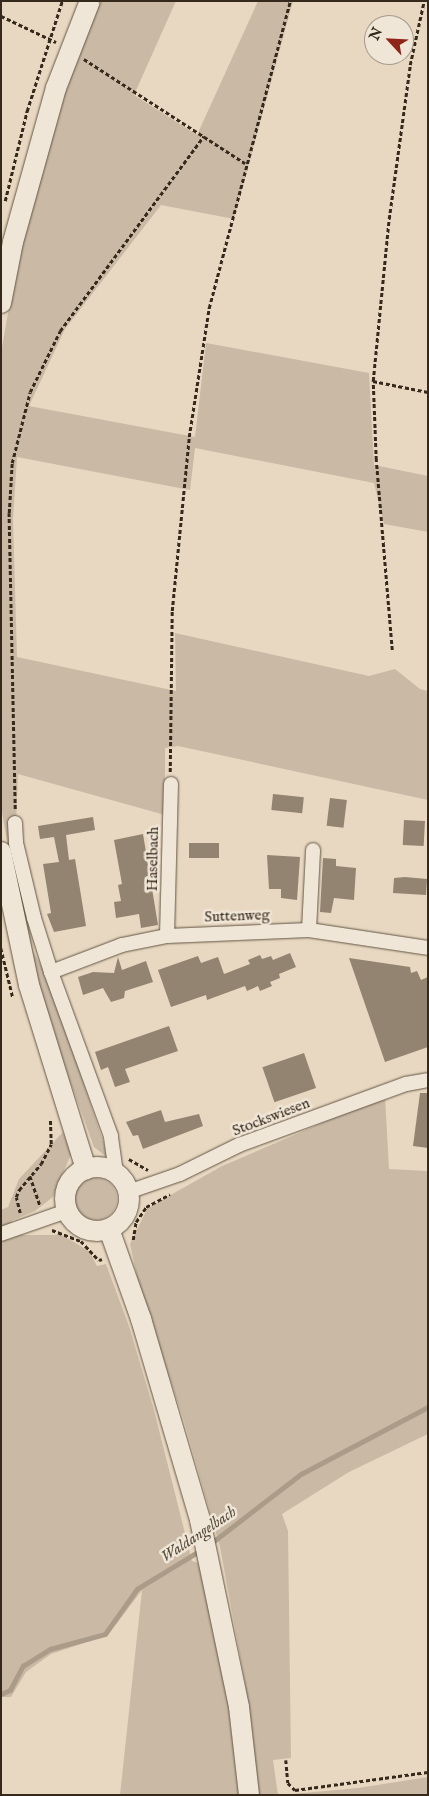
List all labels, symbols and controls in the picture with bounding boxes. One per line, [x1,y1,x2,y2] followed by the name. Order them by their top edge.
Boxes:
[364,15,414,65] north arrow
[366,25,387,43] text: N
[143,827,163,891] street label: Haselbach
[204,906,270,926] street label: Suttenweg
[230,1094,312,1140] street label: Stockswiesen
[158,1503,240,1567] water label: Waldangelbach

